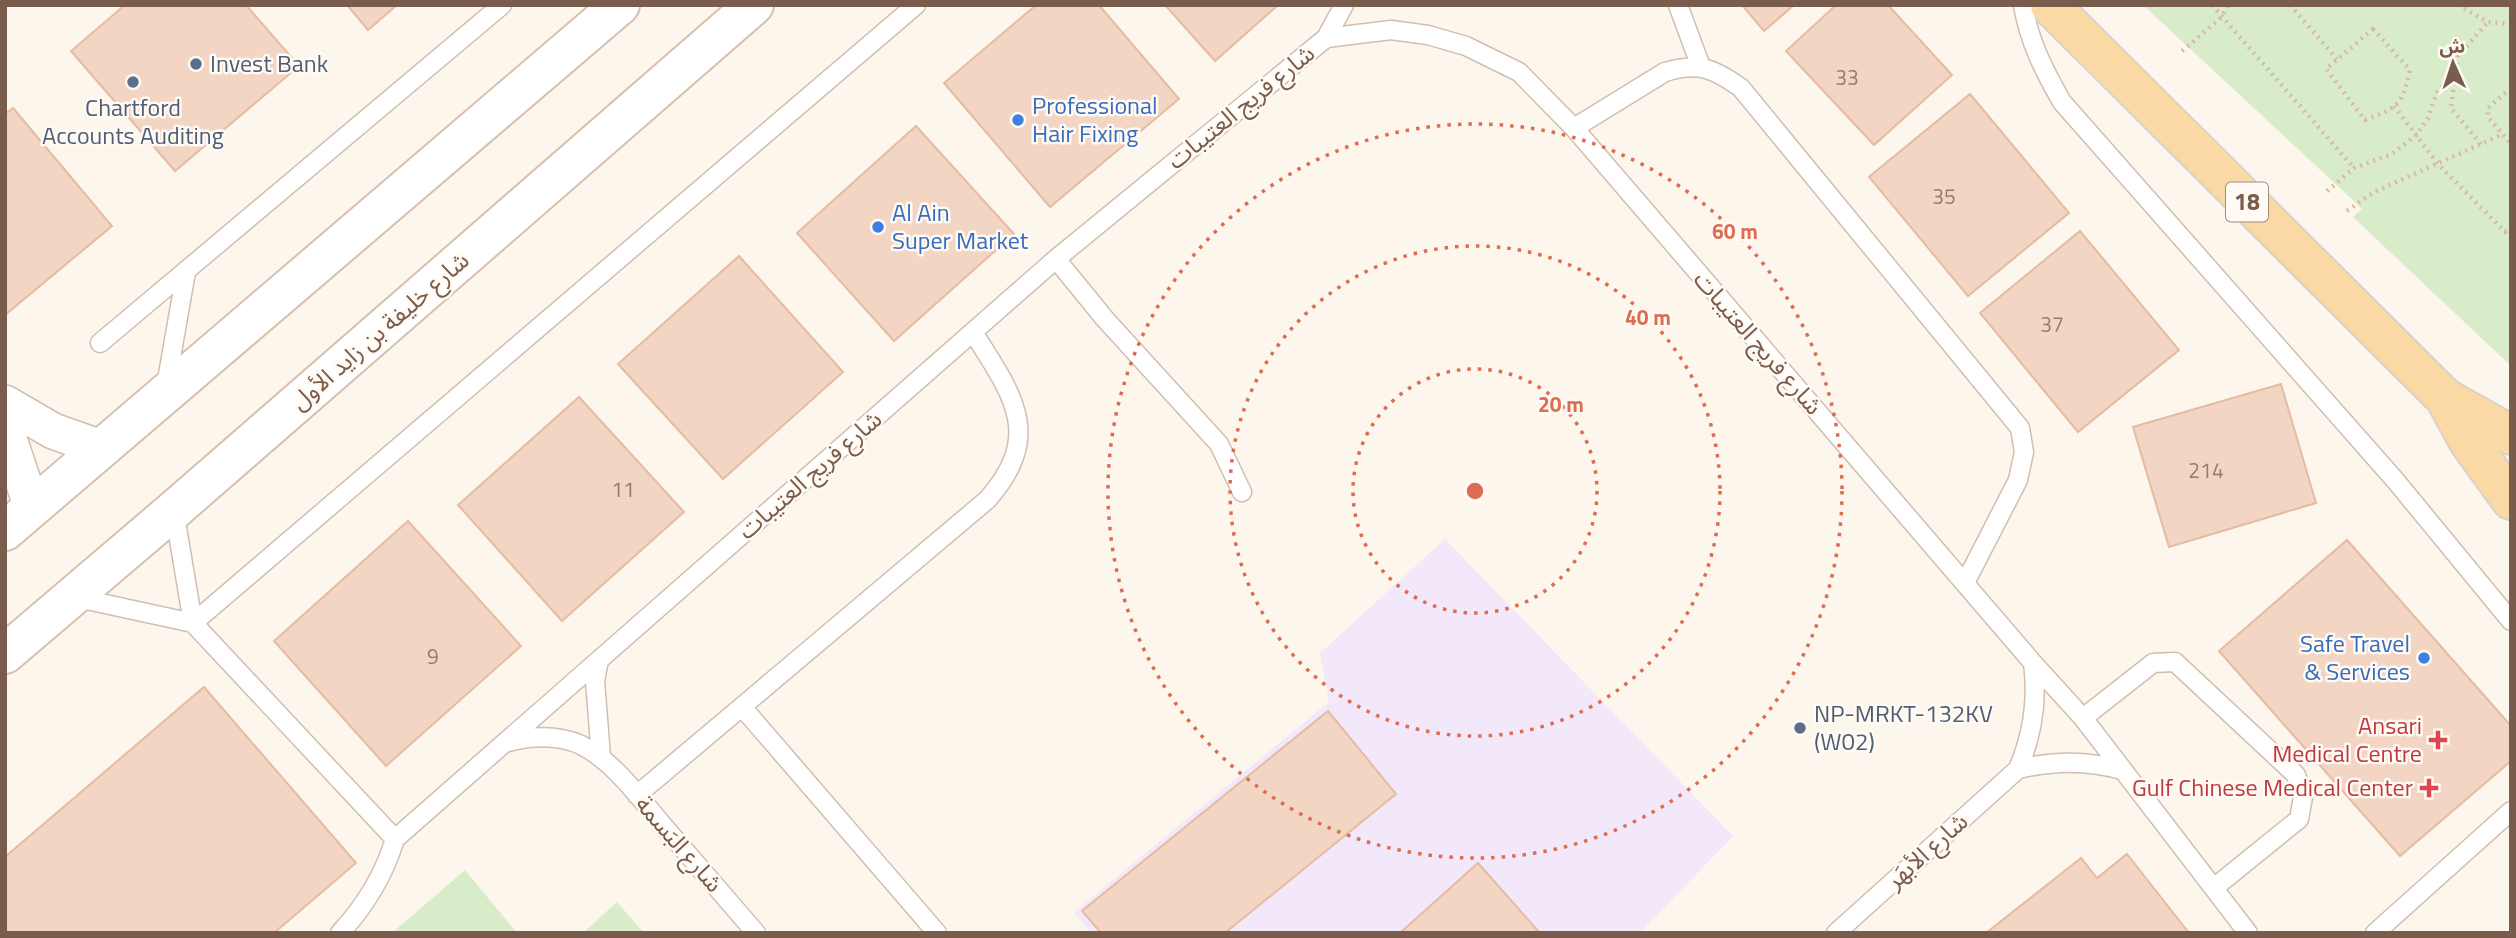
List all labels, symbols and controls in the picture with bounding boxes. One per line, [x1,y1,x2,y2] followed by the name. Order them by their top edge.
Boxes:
[2418,28,2488,98] north arrow
[2438,30,2466,61] text: ش
[1159,35,1322,177] street label: شارع فريج العتيبات
[210,45,329,81] place label: Invest Bank
[188,56,204,72] marker: Invest Bank
[1835,61,1859,93] house number: 33
[125,74,141,90] marker: Chartford Accounts Auditing
[1032,87,1158,151] place label: Professional Hair Fixing
[42,89,224,153] place label: Chartford Accounts Auditing
[1010,112,1026,128] marker: Professional Hair Fixing
[1932,180,1956,212] house number: 35
[2226,182,2268,222] road number: 18
[892,194,1029,258] place label: Al Ain Super Market
[1712,215,1758,247] text: 60 m
[870,219,886,235] marker: Al Ain Super Market
[282,242,477,418] street label: شارع خليفة بن زايد الأول
[1686,262,1832,422] street label: شارع فريج العتيبات
[1625,301,1671,333] text: 40 m
[2040,308,2064,340] house number: 37
[1538,388,1584,420] text: 20 m
[729,401,889,547] street label: شارع فريج العتيبات
[2188,454,2224,486] house number: 214
[611,473,635,505] house number: 11
[1463,479,1487,503] centre of rings
[2300,625,2410,689] place label: Safe Travel & Services
[427,640,439,672] house number: 9
[2416,650,2432,666] marker: Safe Travel & Services
[1814,695,1993,759] place label: NP-MRKT-132KV (W02)
[2272,707,2422,771] place label: Ansari Medical Centre
[1792,720,1808,736] marker: NP-MRKT-132KV (W02)
[2428,730,2448,750] marker: Ansari Medical Centre
[2132,769,2413,805] place label: Gulf Chinese Medical Center
[2419,778,2439,798] marker: Gulf Chinese Medical Center
[627,787,732,900] street label: شارع البَسمة
[1876,803,1975,898] street label: شارع الأبهَر

